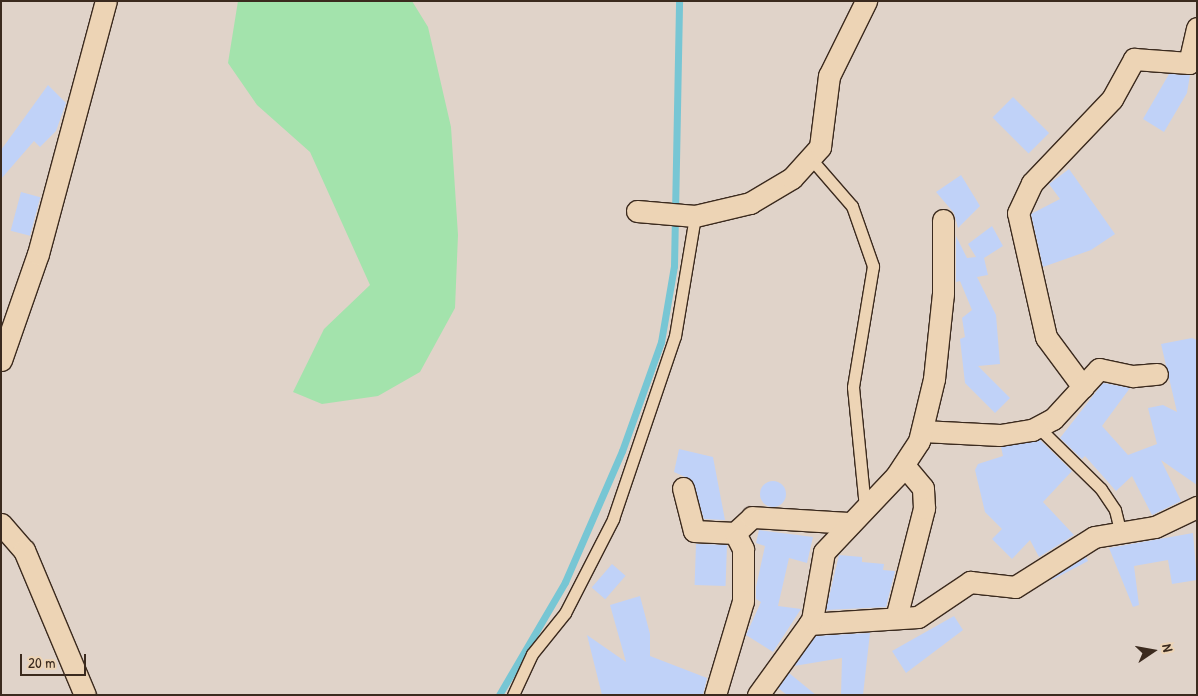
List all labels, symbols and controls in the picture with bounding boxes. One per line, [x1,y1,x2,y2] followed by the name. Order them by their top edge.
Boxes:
[1128,626,1178,676] north arrow
[1158,642,1178,653] text: N
[22,644,89,676] scale bar
[28,652,55,673] text: 20 m

